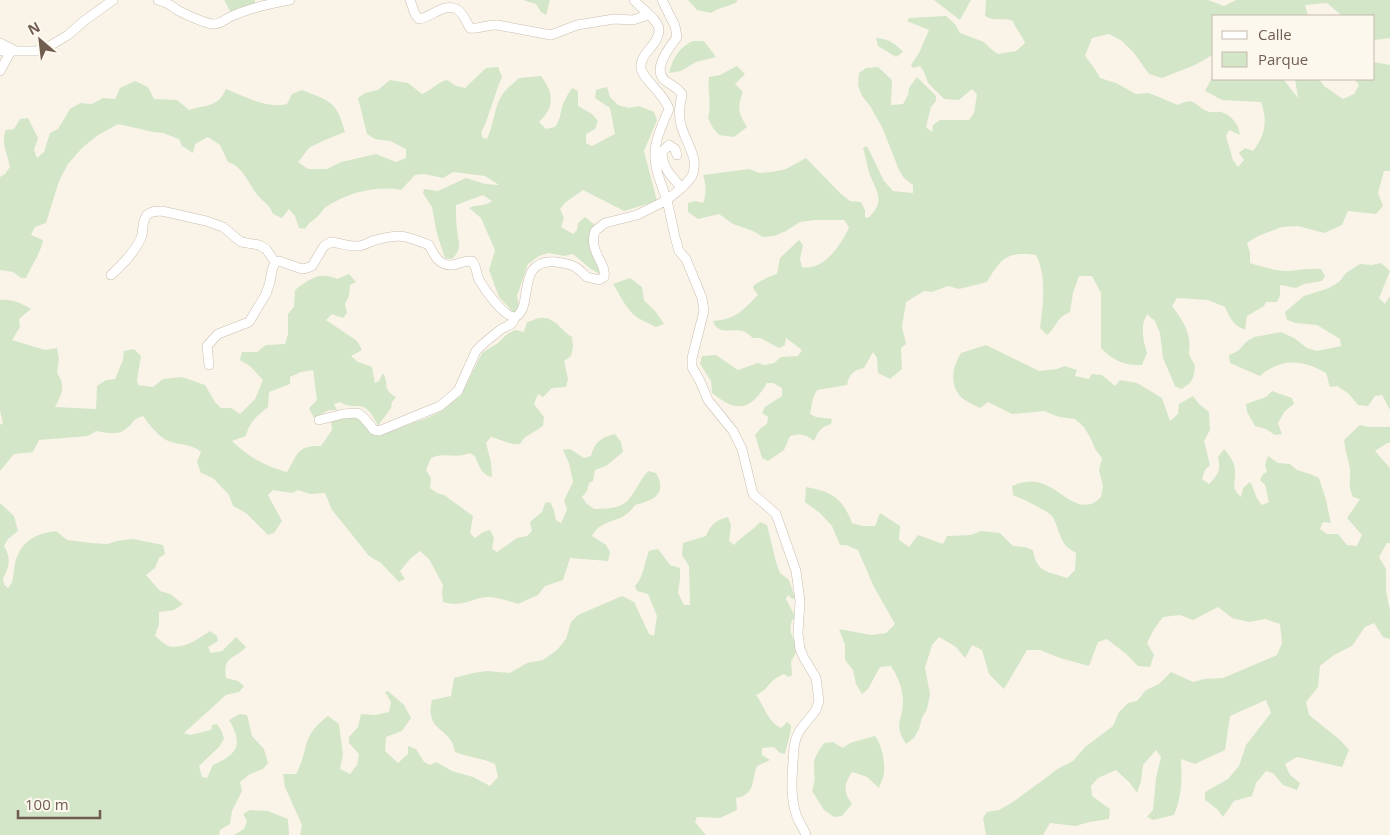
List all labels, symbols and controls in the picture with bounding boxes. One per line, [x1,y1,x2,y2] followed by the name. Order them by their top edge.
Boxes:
[15,15,65,65] north arrow
[1212,15,1375,80] legend
[24,17,43,39] text: N
[1258,24,1292,44] text: Calle
[1258,49,1308,69] text: Parque
[18,788,100,820] scale bar
[25,794,69,814] text: 100 m

